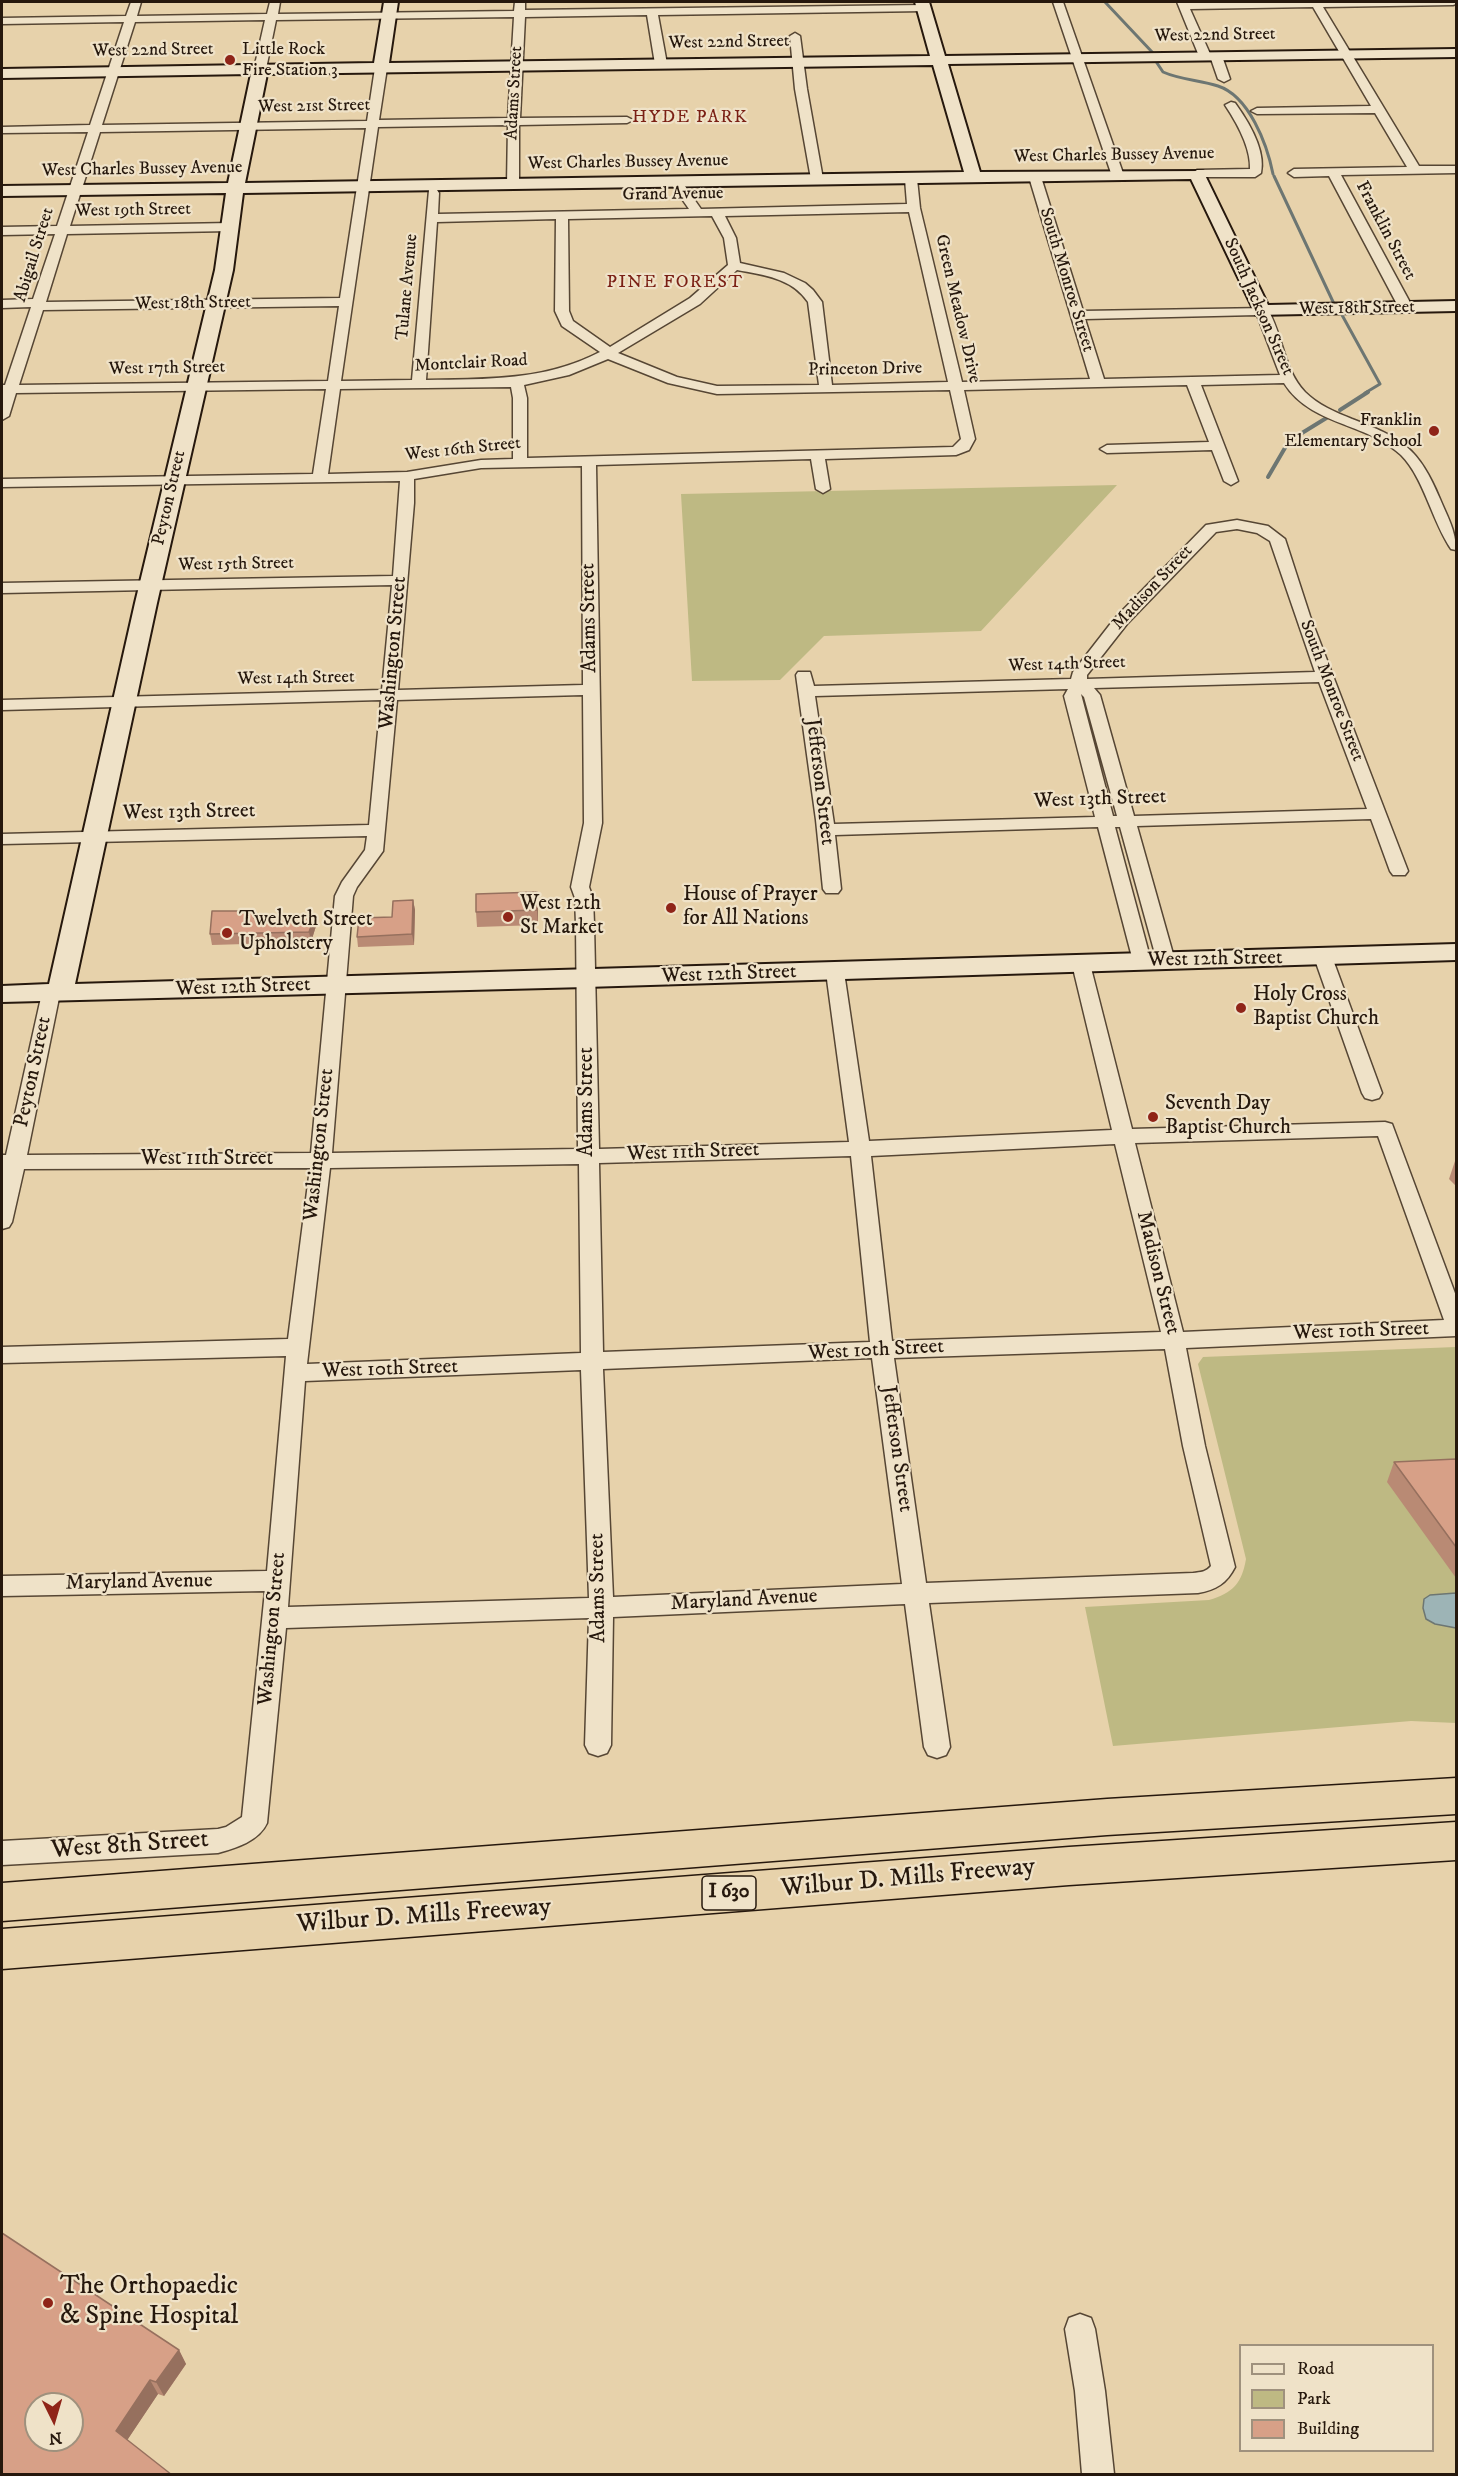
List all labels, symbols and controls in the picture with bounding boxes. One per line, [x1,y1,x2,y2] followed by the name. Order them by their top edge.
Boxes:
[1154,24,1276,48] street label: West 22nd Street
[668,31,790,55] street label: West 22nd Street
[92,39,214,63] street label: West 22nd Street
[242,39,338,82] place label: Little Rock Fire Station 3
[502,45,528,141] street label: Adams Street
[223,53,237,67] marker: Little Rock Fire Station 3
[258,95,370,119] street label: West 21st Street
[632,107,748,129] district label: HYDE PARK
[1013,143,1215,169] street label: West Charles Bussey Avenue
[527,150,729,176] street label: West Charles Bussey Avenue
[41,157,243,183] street label: West Charles Bussey Avenue
[1350,178,1420,284] street label: Franklin Street
[622,183,724,207] street label: Grand Avenue
[75,199,191,223] street label: West 19th Street
[10,205,60,305] street label: Abigail Street
[1034,205,1098,355] street label: South Monroe Street
[393,233,423,341] street label: Tulane Avenue
[929,233,985,385] street label: Green Meadow Drive
[1218,235,1298,379] street label: South Jackson Street
[606,272,744,294] district label: PINE FOREST
[135,292,251,316] street label: West 18th Street
[1299,297,1415,321] street label: West 18th Street
[414,350,528,378] street label: Montclair Road
[109,357,225,381] street label: West 17th Street
[808,358,922,382] street label: Princeton Drive
[1284,410,1422,452] place label: Franklin Elementary School
[1427,424,1441,438] marker: Franklin Elementary School
[404,433,522,467] street label: West 16th Street
[149,449,191,547] street label: Peyton Street
[1108,541,1198,635] street label: Madison Street
[178,553,294,577] street label: West 15th Street
[576,563,604,673] street label: Adams Street
[375,575,413,731] street label: Washington Street
[1294,617,1368,765] street label: South Monroe Street
[1008,652,1126,678] street label: West 14th Street
[237,667,355,691] street label: West 14th Street
[799,717,839,847] street label: Jefferson Street
[1033,785,1167,815] street label: West 13th Street
[122,799,256,827] street label: West 13th Street
[683,883,818,933] place label: House of Prayer for All Nations
[520,892,604,942] place label: West 12th St Market
[664,901,678,915] marker: House of Prayer for All Nations
[239,908,372,958] place label: Twelveth Street Upholstery
[501,910,515,924] marker: West 12th St Market
[220,926,234,940] marker: Twelveth Street Upholstery
[1147,946,1283,974] street label: West 12th Street
[661,960,797,990] street label: West 12th Street
[175,973,311,1003] street label: West 12th Street
[1253,983,1379,1033] place label: Holy Cross Baptist Church
[1234,1001,1248,1015] marker: Holy Cross Baptist Church
[10,1014,58,1130] street label: Peyton Street
[575,1047,601,1157] street label: Adams Street
[299,1067,341,1223] street label: Washington Street
[1165,1092,1291,1142] place label: Seventh Day Baptist Church
[1146,1110,1160,1124] marker: Seventh Day Baptist Church
[626,1138,760,1168] street label: West 11th Street
[141,1147,273,1173] street label: West 11th Street
[1129,1209,1185,1337] street label: Madison Street
[1293,1317,1429,1347] street label: West 10th Street
[807,1335,945,1367] street label: West 10th Street
[322,1355,458,1385] street label: West 10th Street
[875,1384,917,1514] street label: Jefferson Street
[585,1533,613,1643] street label: Adams Street
[254,1551,292,1707] street label: Washington Street
[65,1569,213,1597] street label: Maryland Avenue
[670,1585,818,1617] street label: Maryland Avenue
[50,1825,210,1867] street label: West 8th Street
[780,1852,1036,1906] street label: Wilbur D. Mills Freeway
[702,1876,756,1910] road number: I 630
[296,1893,552,1941] street label: Wilbur D. Mills Freeway
[60,2272,238,2334] place label: The Orthopaedic & Spine Hospital
[41,2296,55,2310] marker: The Orthopaedic & Spine Hospital
[1239,2344,1434,2452] legend
[1297,2358,1334,2380] text: Road
[1297,2388,1331,2410] text: Park
[24,2392,84,2452] north arrow
[1297,2418,1359,2440] text: Building
[48,2427,63,2448] text: N

